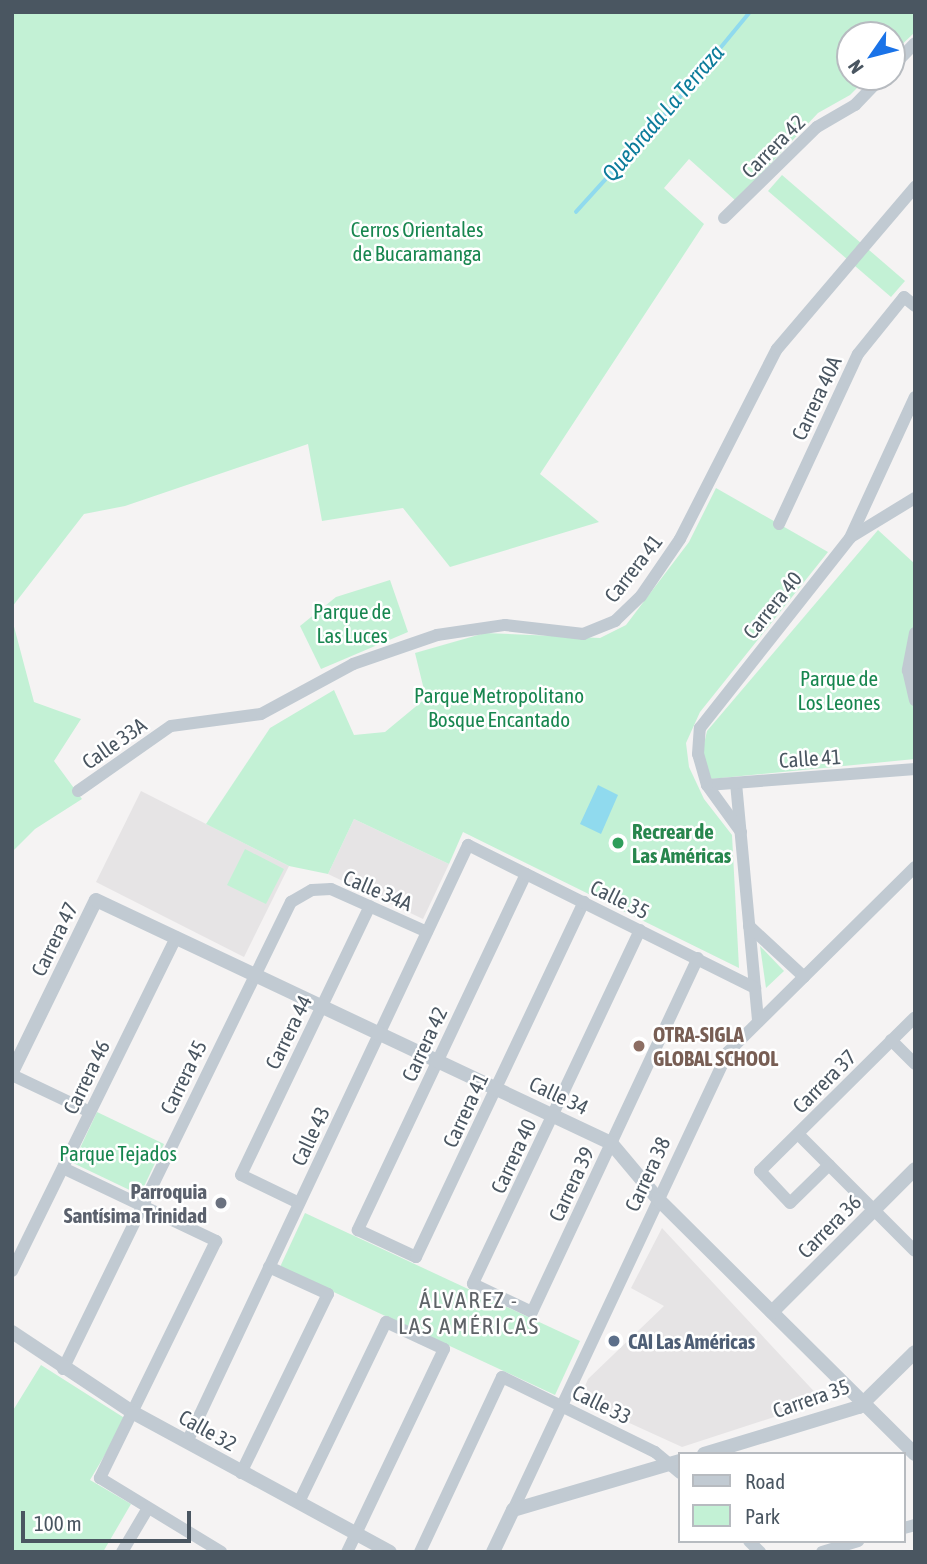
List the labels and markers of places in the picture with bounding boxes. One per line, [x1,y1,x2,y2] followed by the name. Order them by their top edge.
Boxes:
[632,818,731,868] place label: Recrear de Las Américas
[610,835,626,851] marker: Recrear de Las Américas
[653,1021,778,1071] place label: OTRA-SIGLA GLOBAL SCHOOL
[631,1038,647,1054] marker: OTRA-SIGLA GLOBAL SCHOOL
[64,1178,207,1228] place label: Parroquia Santísima Trinidad
[213,1195,229,1211] marker: Parroquia Santísima Trinidad
[628,1328,755,1354] place label: CAI Las Américas
[606,1333,622,1349] marker: CAI Las Américas

